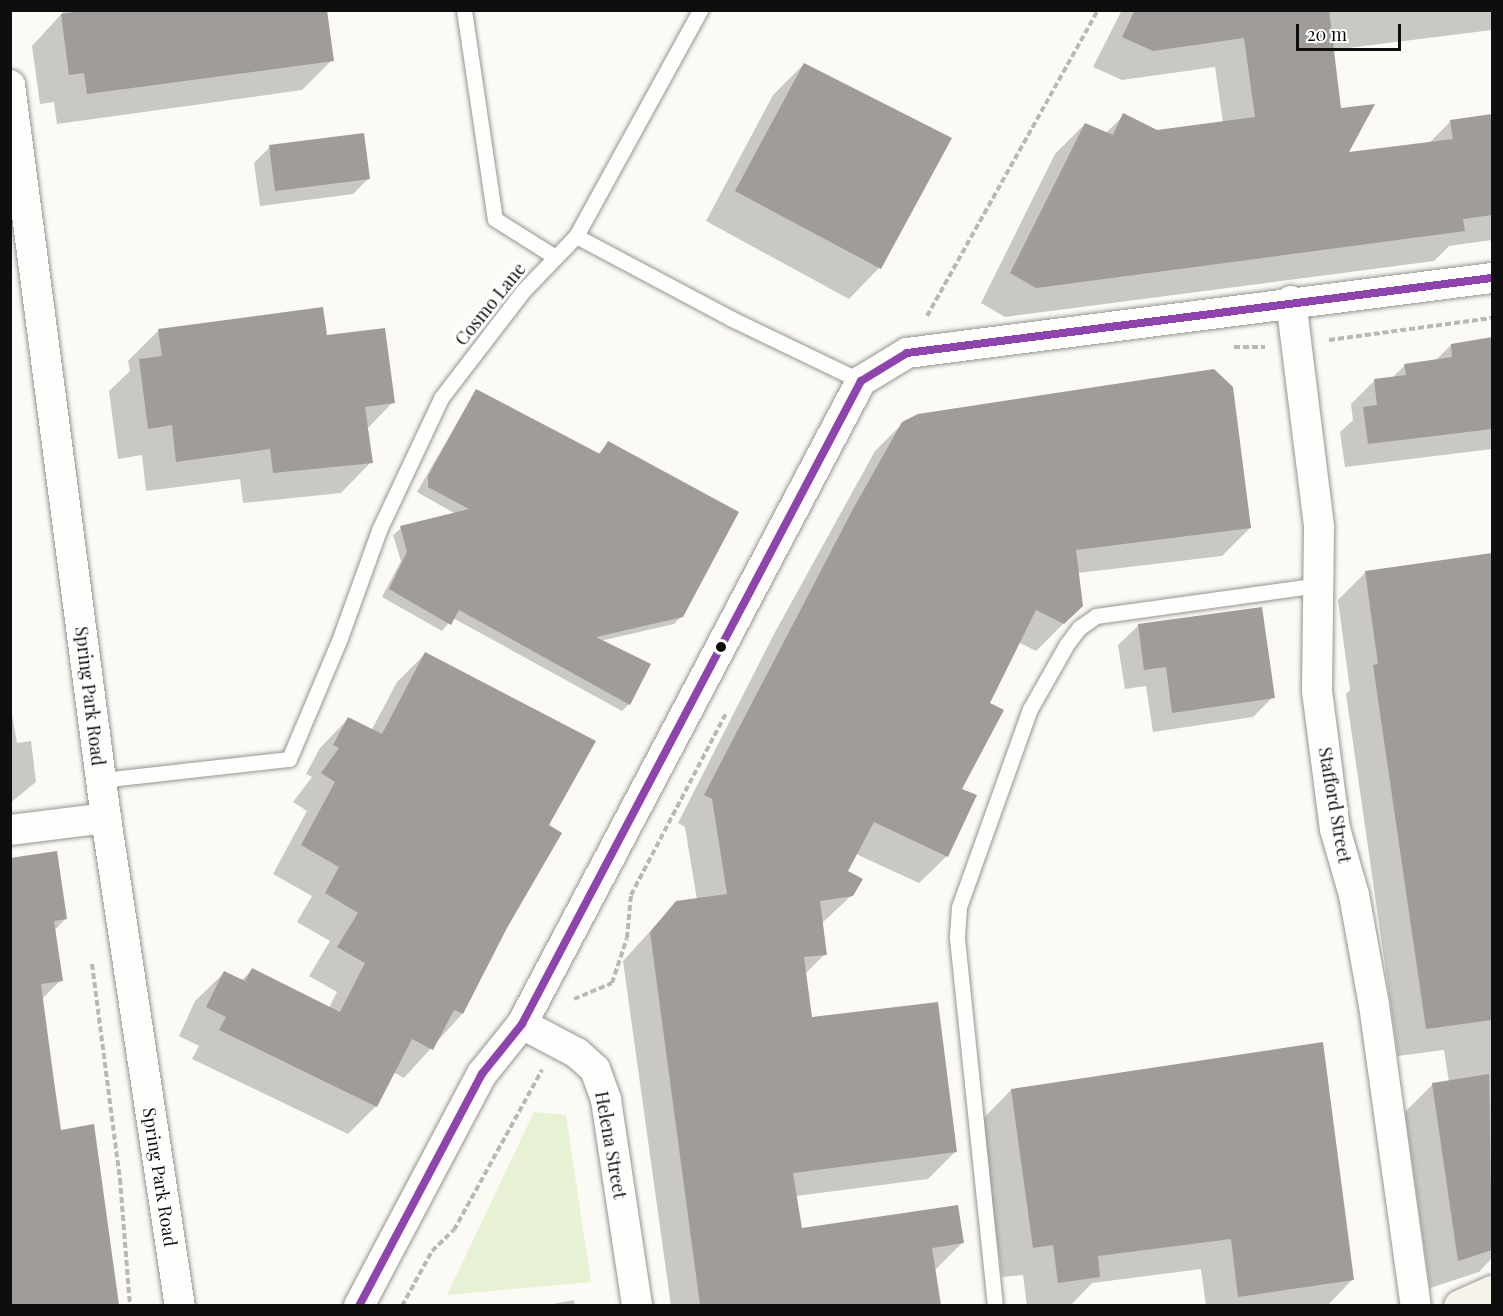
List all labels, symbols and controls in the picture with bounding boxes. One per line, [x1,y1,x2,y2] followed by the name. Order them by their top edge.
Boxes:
[1299,12,1404,50] scale bar
[1307,22,1347,46] text: 20 m
[450,258,530,350] street label: Cosmo Lane
[71,625,109,767] street label: Spring Park Road
[715,641,727,653] unlabelled marker
[1314,745,1356,865] street label: Stafford Street
[591,1089,631,1201] street label: Helena Street
[138,1106,182,1248] street label: Spring Park Road

